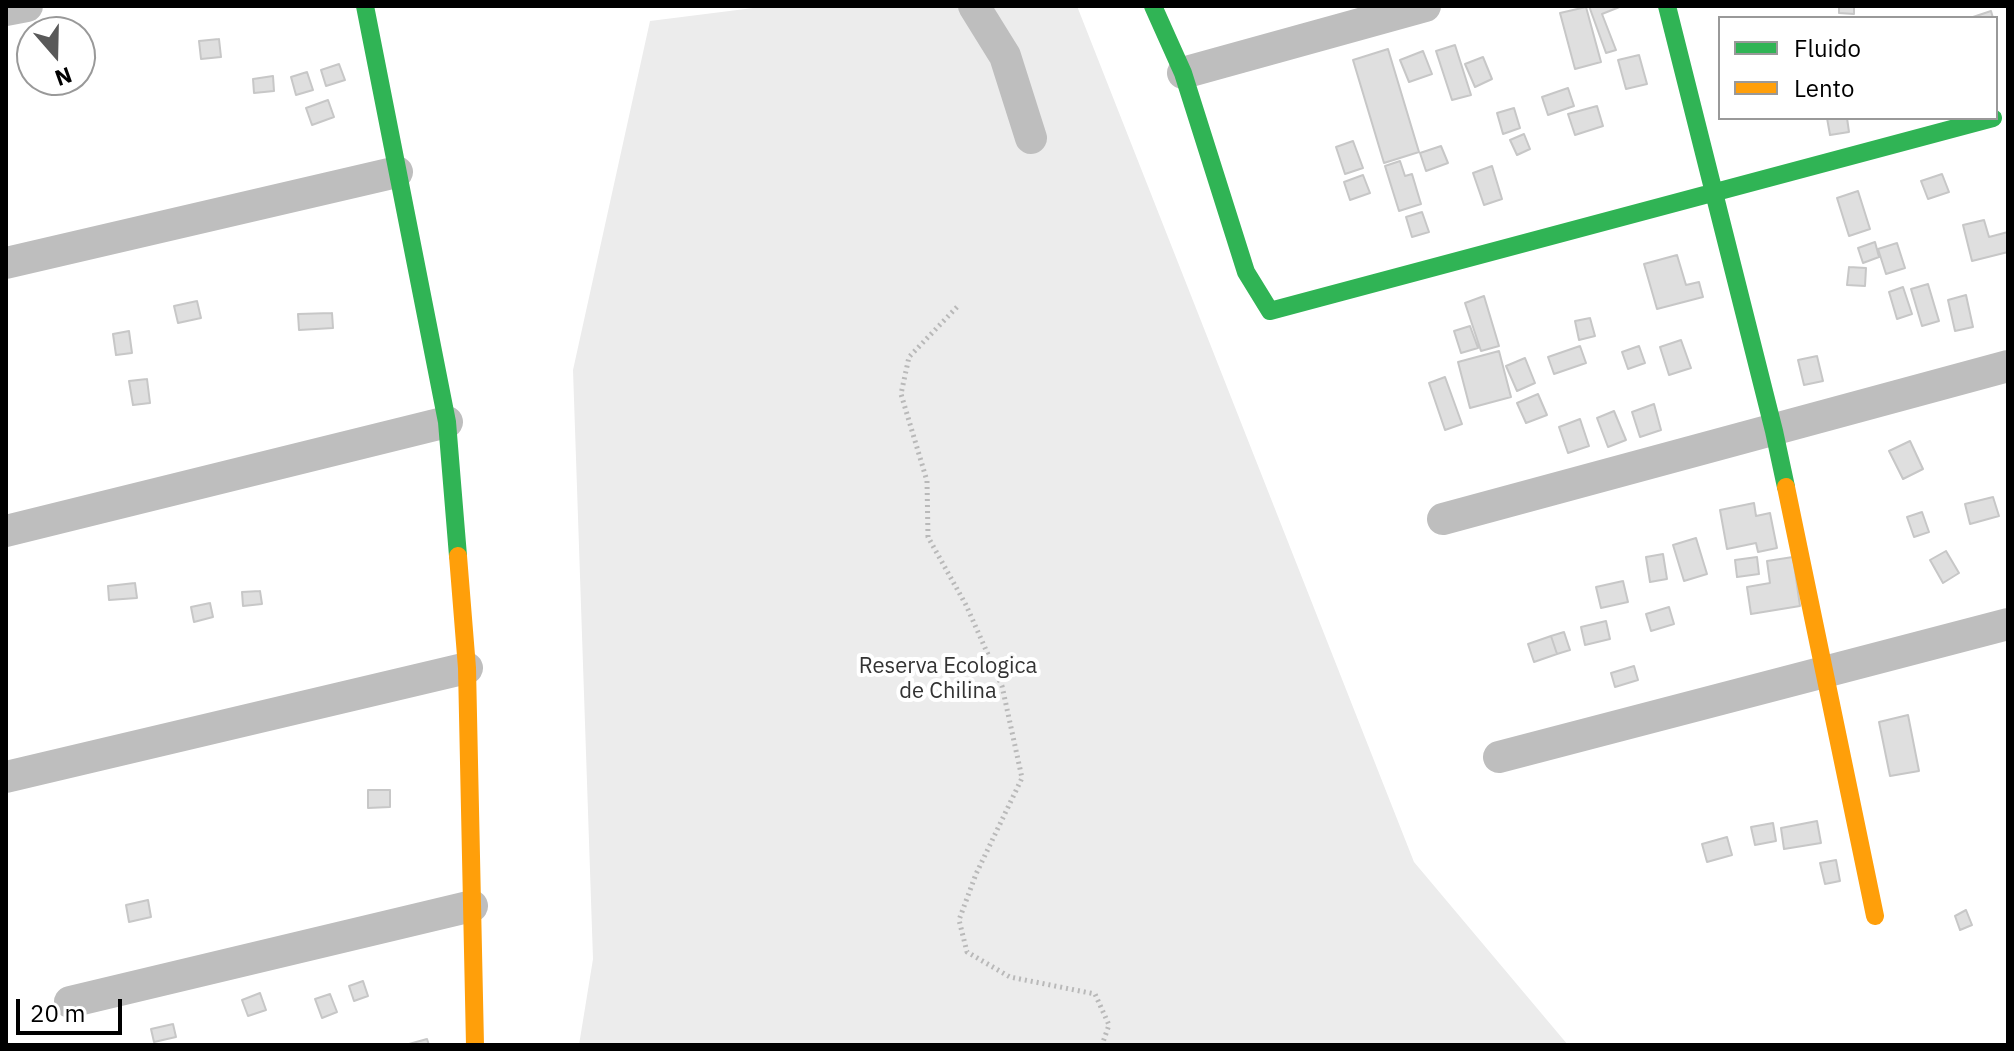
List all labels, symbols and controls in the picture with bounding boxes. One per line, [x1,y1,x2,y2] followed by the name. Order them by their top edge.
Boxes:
[16,16,96,96] north arrow
[1718,16,1998,120] legend
[1794,32,1861,64] text: Fluido
[51,61,76,93] text: N
[1794,72,1854,104] text: Lento
[859,654,1037,706] park label: Reserva Ecologica de Chilina
[20,983,126,1033] scale bar
[30,997,85,1029] text: 20 m

